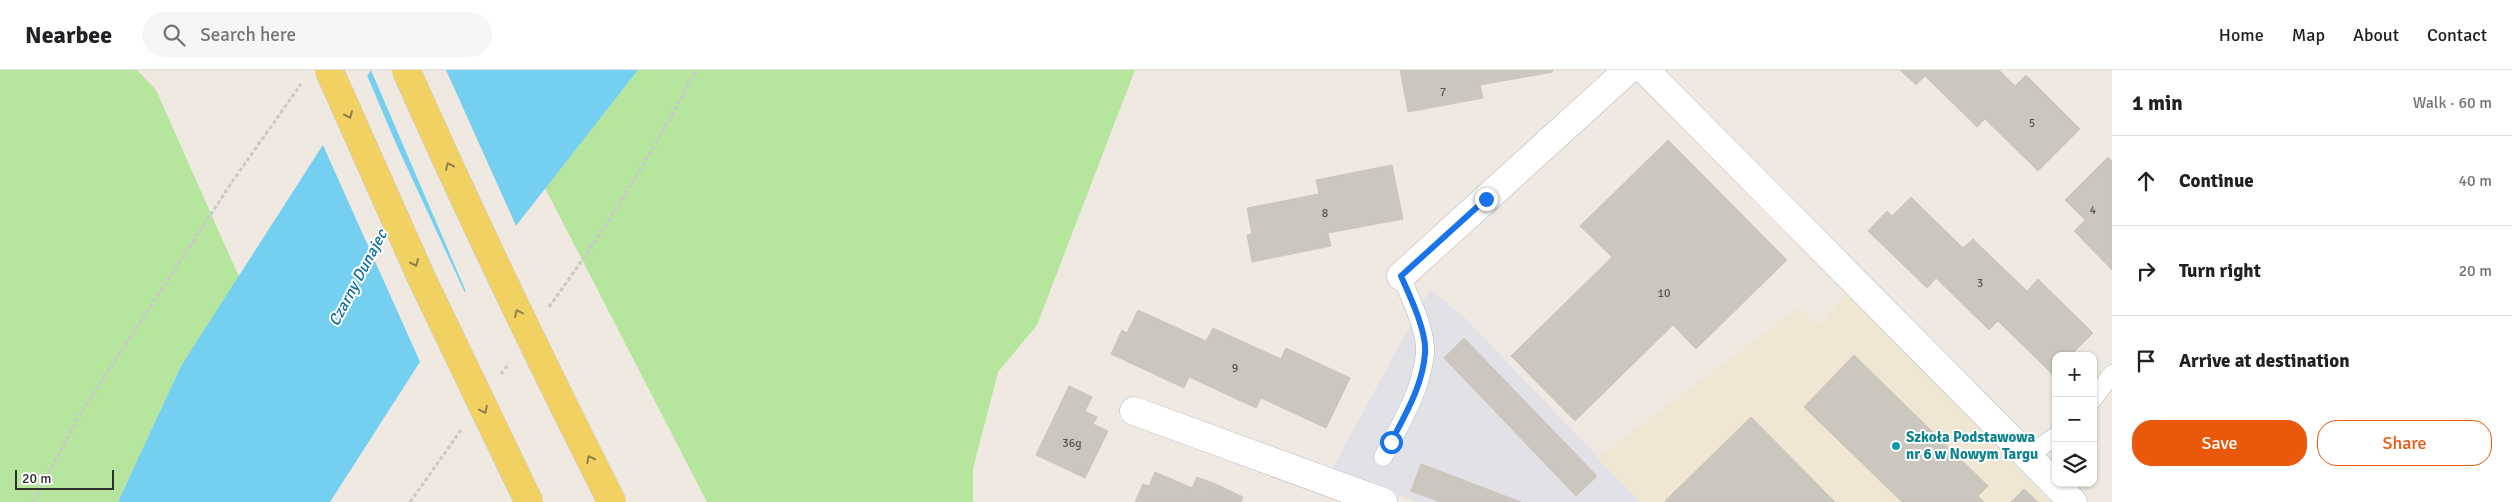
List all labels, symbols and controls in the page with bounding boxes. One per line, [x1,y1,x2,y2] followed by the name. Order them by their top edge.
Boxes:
[142,12,492,57] search box
[25,20,112,50] text: Nearbee
[160,21,188,49] icon: search
[200,23,296,47] text: Search here
[2219,24,2264,46] text: Home
[2292,24,2325,46] text: Map
[2353,24,2399,46] text: About
[2427,24,2487,46] text: Contact
[1440,85,1446,100] house number: 7
[2132,90,2183,116] text: 1 min
[2413,93,2492,113] text: Walk · 60 m
[342,110,353,119] one-way arrow
[2029,116,2035,131] house number: 5
[444,162,455,171] one-way arrow
[2132,167,2160,195] icon: ahead
[2179,169,2254,193] text: Continue
[2458,171,2492,191] text: 40 m
[1475,188,1498,211] route end
[2090,203,2097,218] house number: 4
[1322,206,1328,221] house number: 8
[324,225,392,330] water label: Czarny Dunajec
[2132,257,2160,285] icon: right
[408,258,419,267] one-way arrow
[2179,259,2261,283] text: Turn right
[2458,261,2492,281] text: 20 m
[1977,276,1983,291] house number: 3
[1658,286,1670,301] house number: 10
[514,309,524,318] one-way arrow
[2132,347,2160,375] icon: arrive
[2179,349,2350,373] text: Arrive at destination
[2052,352,2097,487] map controls
[2052,352,2097,397] button: +
[1232,361,1238,376] house number: 9
[2052,397,2097,442] button: −
[478,405,489,414] one-way arrow
[2132,420,2307,466] button: Save
[2317,420,2492,466] button: Share
[1906,428,2038,463] place label: Szkoła Podstawowa nr 6 w Nowym Targu
[1380,431,1403,454] route start
[1062,436,1082,451] house number: 36g
[1890,440,1902,452] marker: Szkoła Podstawowa nr 6 w Nowym Targu
[2052,442,2097,487] button: layers
[586,455,596,464] one-way arrow
[15,467,114,490] scale bar
[22,470,51,487] text: 20 m

